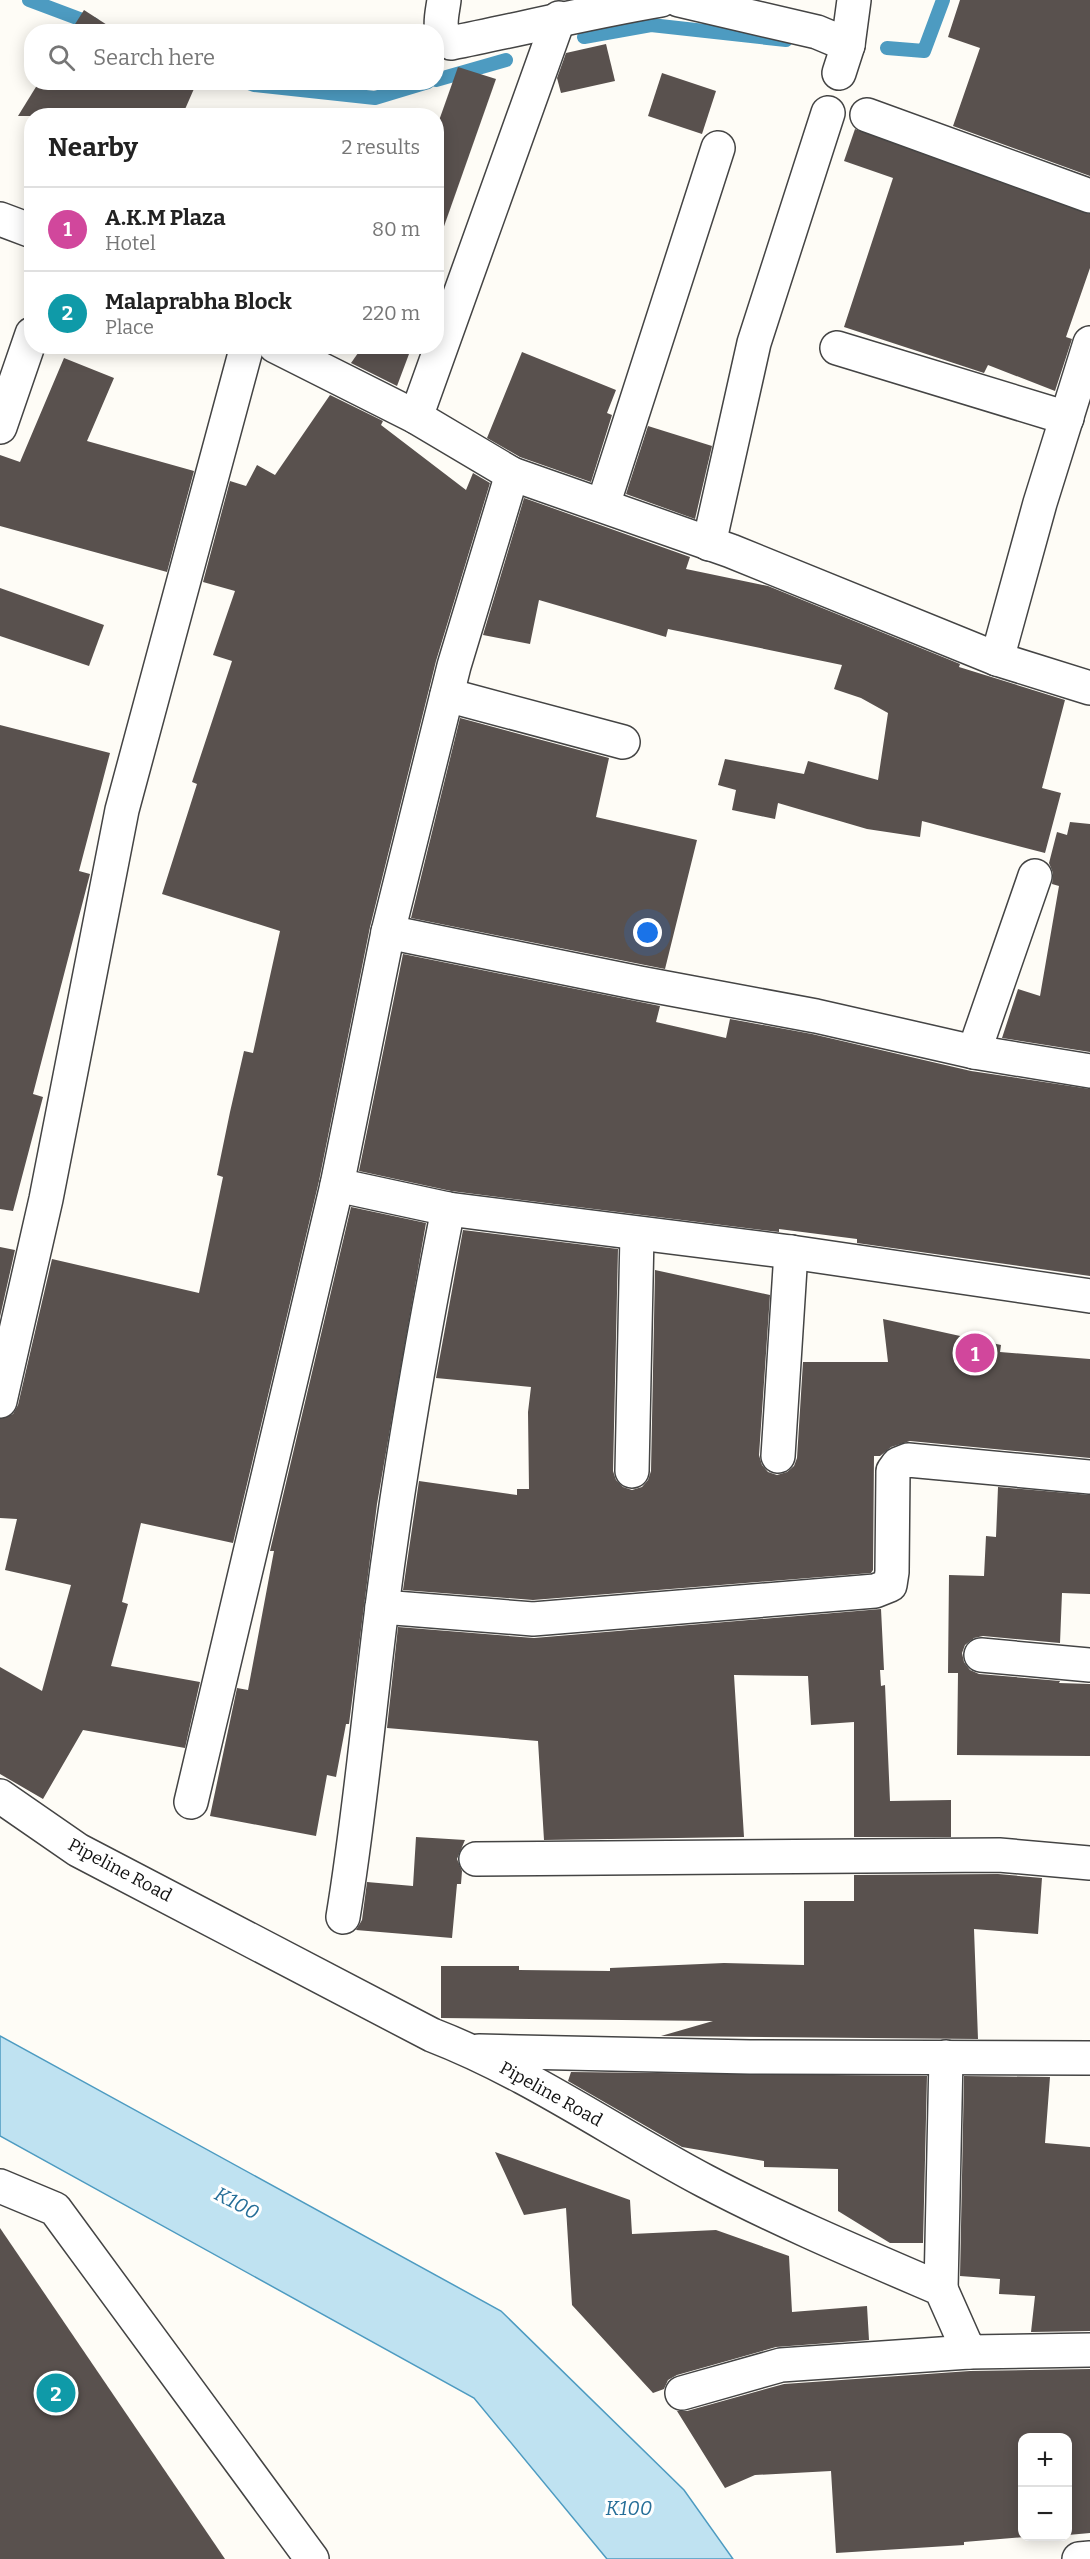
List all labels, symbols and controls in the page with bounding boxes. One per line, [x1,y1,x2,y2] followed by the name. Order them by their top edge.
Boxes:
[24,24,444,90] search box
[45,41,78,74] icon: search
[93,44,215,71] text: Search here
[48,132,138,163] text: Nearby
[341,135,420,159] text: 2 results
[105,204,226,231] text: A.K.M Plaza
[63,217,72,241] text: 1
[372,217,420,241] text: 80 m
[105,231,156,255] text: Hotel
[105,288,292,315] text: Malaprabha Block
[62,301,73,325] text: 2
[362,301,420,325] text: 220 m
[105,315,154,339] text: Place
[633,918,662,947] your location
[956,1330,994,1376] pin: 1
[64,1833,176,1907] street label: Pipeline Road
[496,2057,607,2131] street label: Pipeline Road
[211,2181,263,2225] water label: K100
[36,2370,76,2416] pin: 2
[1018,2433,1072,2541] map controls
[1018,2433,1072,2487] button: +
[1018,2487,1072,2541] button: −
[606,2496,652,2520] water label: K100

